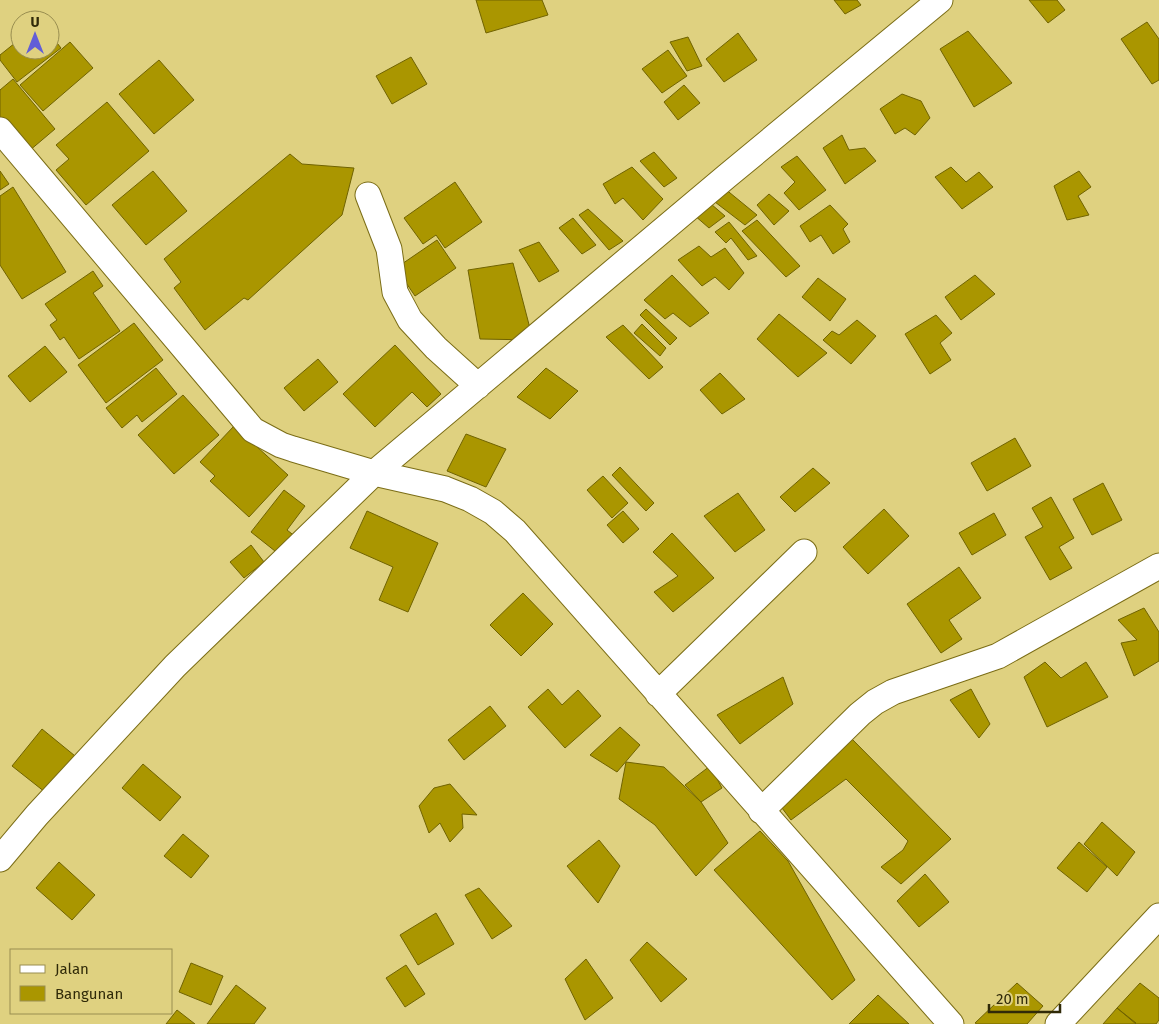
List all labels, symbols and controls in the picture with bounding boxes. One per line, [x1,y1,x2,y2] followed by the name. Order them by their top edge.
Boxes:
[10,10,60,60] north arrow
[30,14,40,31] text: U
[10,949,172,1014] legend
[55,960,89,978] text: Jalan
[989,982,1060,1014] scale bar
[55,985,123,1003] text: Bangunan
[996,990,1029,1008] text: 20 m

